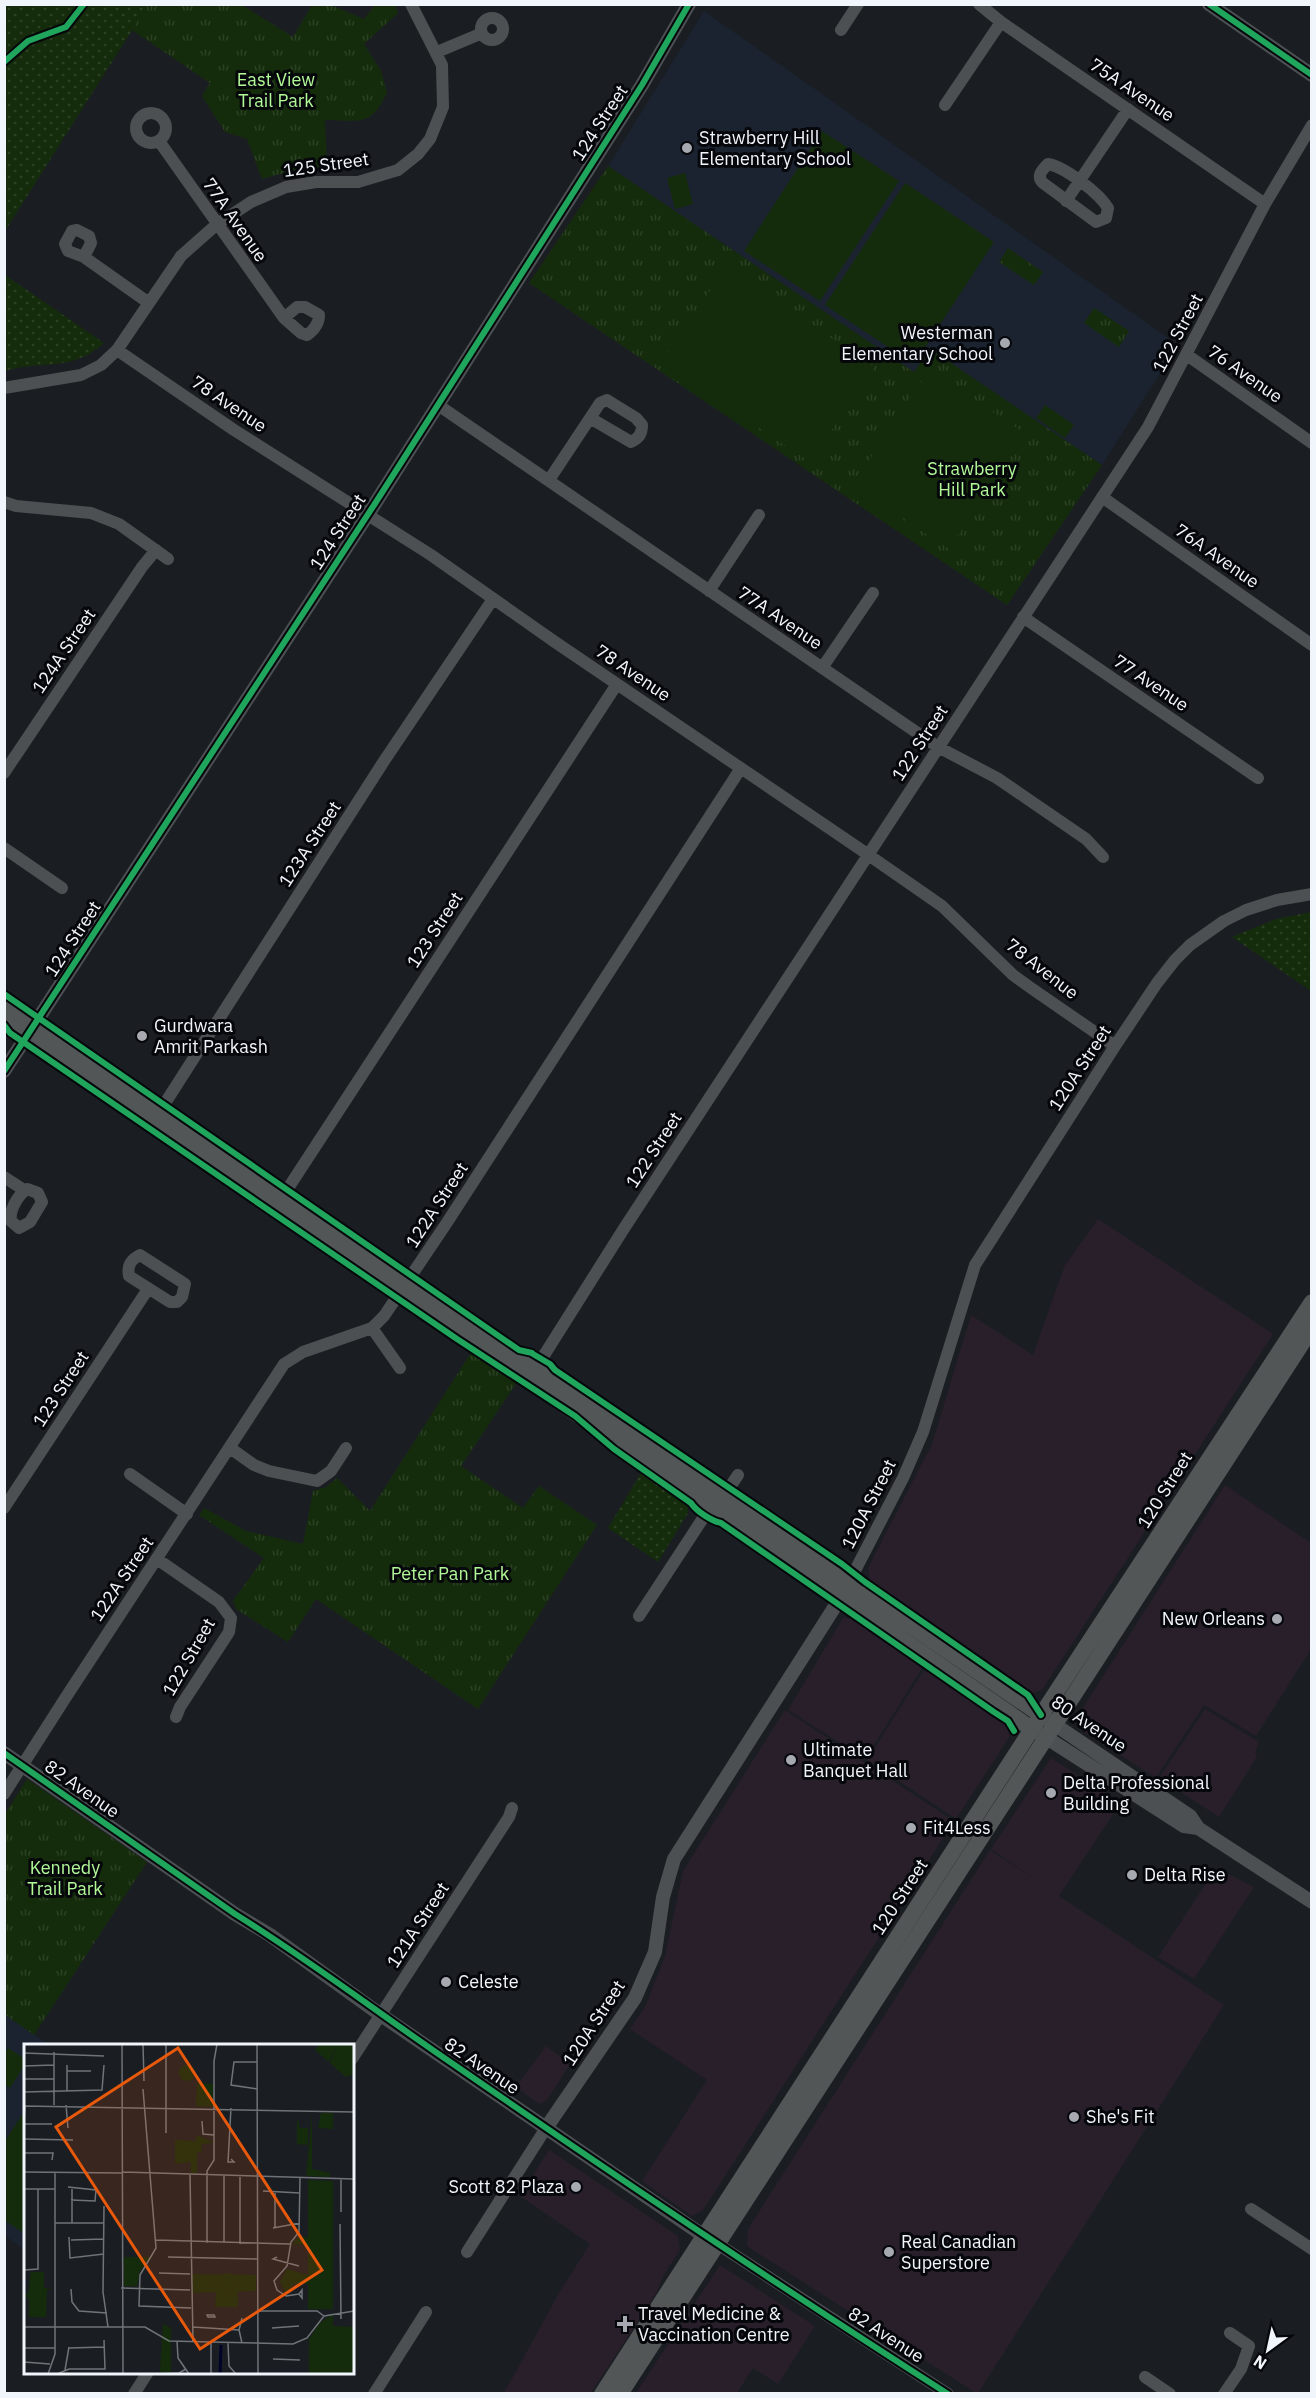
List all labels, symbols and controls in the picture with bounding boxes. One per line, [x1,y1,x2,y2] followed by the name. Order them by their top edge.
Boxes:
[1085,53,1179,126] street label: 75A Avenue
[237,68,315,112] park label: East View Trail Park
[567,80,633,165] street label: 124 Street
[699,126,851,170] place label: Strawberry Hill Elementary School
[680,141,694,155] marker: Strawberry Hill Elementary School
[282,147,370,182] street label: 125 Street
[198,173,273,266] street label: 77A Avenue
[1147,289,1208,376] street label: 122 Street
[841,321,993,365] place label: Westerman Elementary School
[998,336,1012,350] marker: Westerman Elementary School
[1203,340,1287,408] street label: 76 Avenue
[187,370,271,437] street label: 78 Avenue
[927,457,1017,501] park label: Strawberry Hill Park
[305,489,371,574] street label: 124 Street
[1171,518,1264,593] street label: 76A Avenue
[733,581,827,654] street label: 77A Avenue
[27,604,100,698] street label: 124A Street
[591,639,675,706] street label: 78 Avenue
[1109,649,1193,716] street label: 77 Avenue
[887,700,953,785] street label: 122 Street
[273,797,346,891] street label: 123A Street
[402,887,468,972] street label: 123 Street
[40,896,106,981] street label: 124 Street
[1001,933,1083,1004] street label: 78 Avenue
[154,1014,268,1058] place label: Gurdwara Amrit Parkash
[1043,1021,1116,1115] street label: 120A Street
[135,1029,149,1043] marker: Gurdwara Amrit Parkash
[621,1107,687,1192] street label: 122 Street
[400,1158,473,1252] street label: 122A Street
[28,1346,94,1431] street label: 123 Street
[1132,1447,1197,1532] street label: 120 Street
[836,1455,901,1552] street label: 120A Street
[85,1532,158,1626] street label: 122A Street
[391,1562,510,1585] park label: Peter Pan Park
[1162,1607,1265,1630] place label: New Orleans
[1270,1612,1284,1626] marker: New Orleans
[157,1614,220,1700] street label: 122 Street
[1047,1690,1131,1757] street label: 80 Avenue
[803,1738,908,1782] place label: Ultimate Banquet Hall
[784,1753,798,1767] marker: Ultimate Banquet Hall
[40,1755,124,1823] street label: 82 Avenue
[1063,1771,1210,1815] place label: Delta Professional Building
[1044,1786,1058,1800] marker: Delta Professional Building
[923,1816,991,1839] place label: Fit4Less
[904,1821,918,1835] marker: Fit4Less
[867,1854,933,1939] street label: 120 Street
[27,1856,103,1900] park label: Kennedy Trail Park
[1144,1863,1226,1886] place label: Delta Rise
[1125,1868,1139,1882] marker: Delta Rise
[381,1878,454,1972] street label: 121A Street
[458,1970,519,1993] place label: Celeste
[439,1975,453,1989] marker: Celeste
[557,1976,630,2070] street label: 120A Street
[440,2032,524,2099] street label: 82 Avenue
[24,2044,354,2374] inset map
[1086,2105,1154,2128] place label: She's Fit
[1067,2110,1081,2124] marker: She's Fit
[449,2175,564,2198] place label: Scott 82 Plaza
[569,2180,583,2194] marker: Scott 82 Plaza
[901,2230,1016,2274] place label: Real Canadian Superstore
[882,2245,896,2259] marker: Real Canadian Superstore
[638,2302,790,2346] place label: Travel Medicine & Vaccination Centre
[844,2302,929,2368] street label: 82 Avenue
[616,2315,634,2333] marker: Travel Medicine & Vaccination Centre
[1238,2320,1298,2380] north arrow
[1250,2351,1270,2374] text: N

